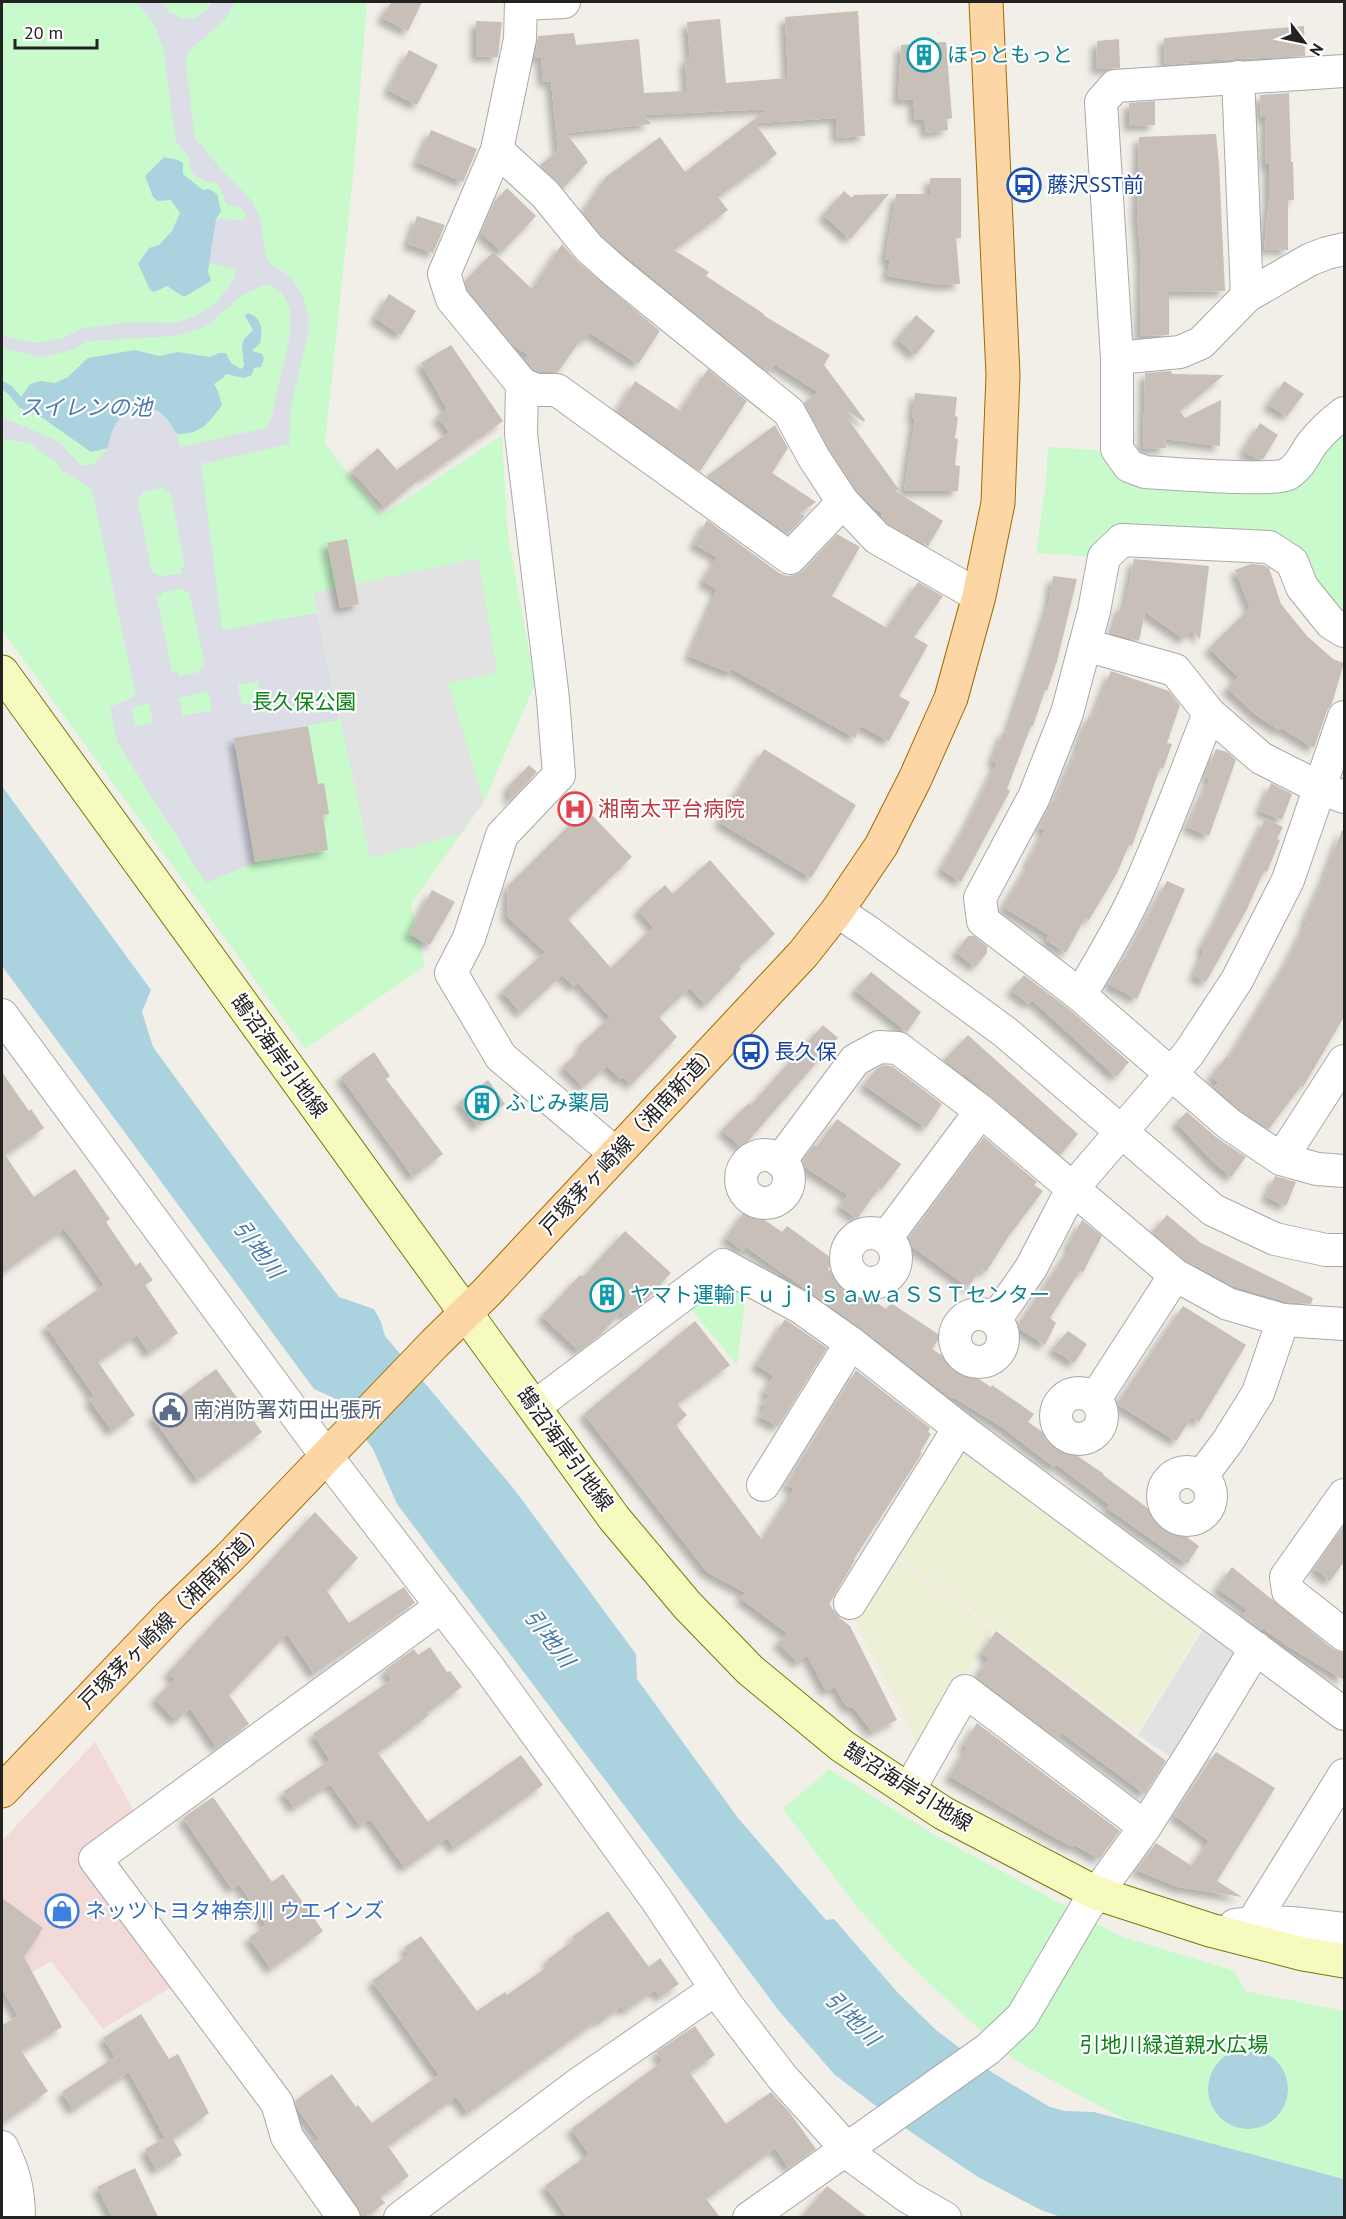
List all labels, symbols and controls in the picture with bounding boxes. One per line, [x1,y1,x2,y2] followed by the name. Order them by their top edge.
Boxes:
[15,12,98,50] scale bar
[1274,12,1334,72] north arrow
[24,21,63,44] text: 20 m
[906,37,942,73] building icon: ほっともっと
[1305,40,1328,60] text: N
[947,41,1073,68] place label: ほっともっと
[1006,167,1042,203] bus stop icon: 藤沢SST前
[1047,171,1144,198] place label: 藤沢SST前
[20,393,154,421] water label: スイレンの池
[252,688,357,715] park label: 長久保公園
[557,791,593,827] hospital icon: 湘南太平台病院
[598,795,745,822] place label: 湘南太平台病院
[225,988,334,1123] street label: 鵠沼海岸引地線
[733,1034,769,1070] bus stop icon: 長久保
[534,1037,725,1240] street label: 戸塚茅ヶ崎線（湘南新道）
[774,1038,837,1065] place label: 長久保
[464,1085,500,1121] building icon: ふじみ薬局
[505,1089,610,1116] place label: ふじみ薬局
[228,1214,291,1285] water label: 引地川
[589,1277,625,1313] building icon: ヤマト運輸ＦｕｊｉｓａｗａＳＳＴセンター
[630,1281,1050,1308] place label: ヤマト運輸ＦｕｊｉｓａｗａＳＳＴセンター
[511,1381,620,1516] street label: 鵠沼海岸引地線
[152,1392,188,1428] public building icon: 南消防署苅田出張所
[193,1396,382,1423] place label: 南消防署苅田出張所
[73,1517,270,1714] street label: 戸塚茅ヶ崎線（湘南新道）
[519,1603,582,1674] water label: 引地川
[839,1736,978,1837] street label: 鵠沼海岸引地線
[44,1893,80,1929] shop icon: ネッツトヨタ神奈川 ウエインズ
[85,1897,384,1924] place label: ネッツトヨタ神奈川 ウエインズ
[820,1985,888,2053] water label: 引地川
[1080,2031,1269,2058] park label: 引地川緑道親水広場

